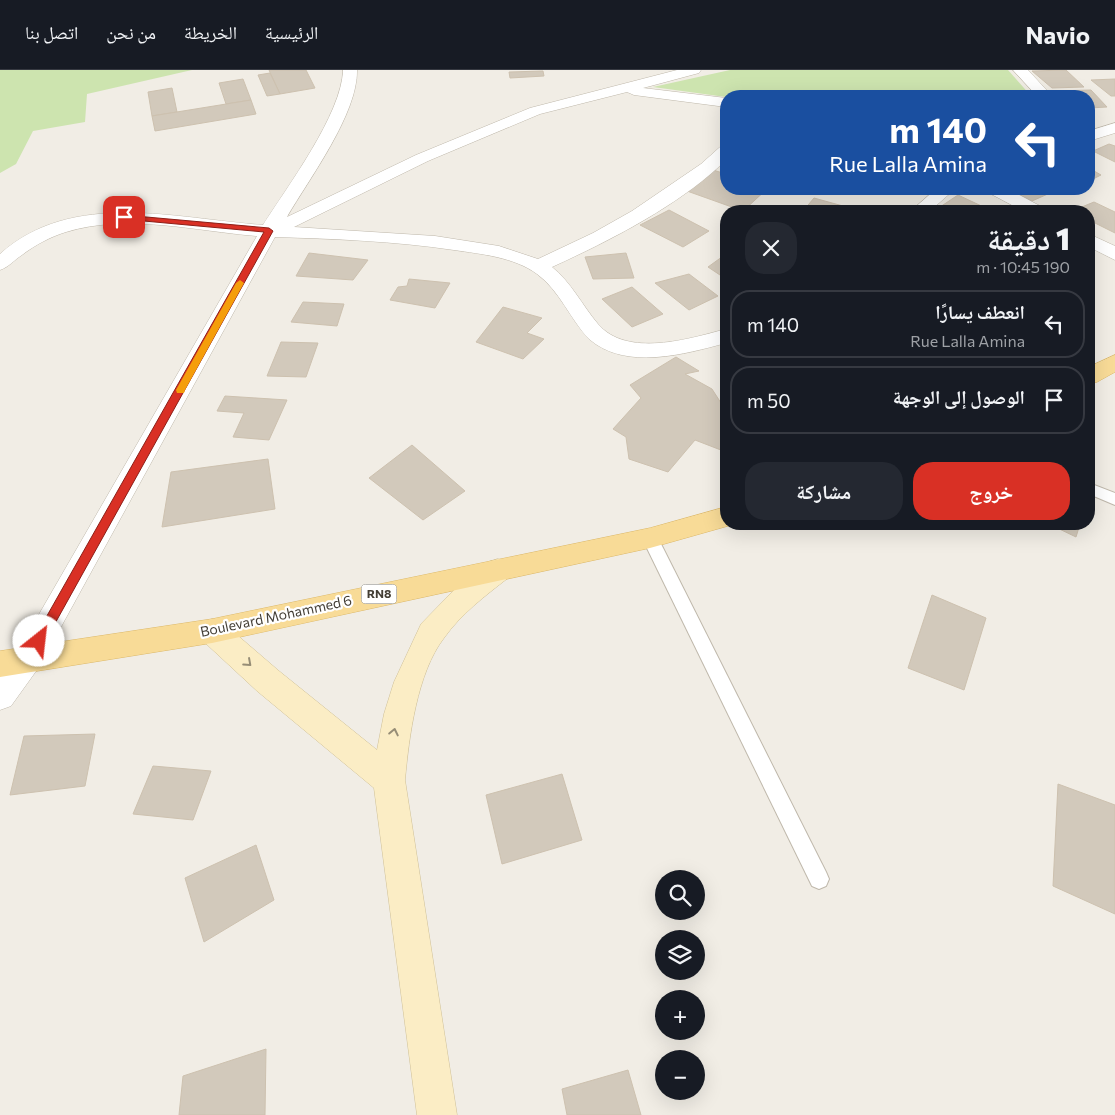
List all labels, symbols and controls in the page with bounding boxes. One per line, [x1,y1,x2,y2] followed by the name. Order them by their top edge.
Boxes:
[1026,20,1090,49] text: Navio
[25,21,78,43] text: اتصل بنا
[106,21,156,43] text: من نحن
[184,21,237,43] text: الخريطة
[265,21,318,43] text: الرئيسية
[889,107,987,150] text: 140 m
[1005,110,1070,175] icon: left
[829,150,987,177] text: Rue Lalla Amina
[103,196,145,238] pin
[110,203,138,231] icon: arrive
[987,219,1070,256] text: 1 دقيقة
[745,222,797,274] button: close
[976,257,1070,276] text: 190 m · 10:45
[935,300,1025,323] text: انعطف يسارًا
[1040,310,1068,338] icon: left
[747,313,799,336] text: 140 m
[910,331,1025,350] text: Rue Lalla Amina
[893,385,1025,408] text: الوصول إلى الوجهة
[1040,386,1068,414] icon: arrive
[747,389,791,412] text: 50 m
[745,462,903,520] button: مشاركة
[913,462,1070,520] button: خروج
[362,584,396,604] road number: RN8
[199,591,353,640] street label: Boulevard Mohammed 6
[12,614,64,666] position arrow
[242,657,251,666] one-way arrow
[388,727,399,736] one-way arrow
[655,870,705,1100] map controls
[655,870,705,920] button: search
[655,930,705,980] button: layers
[655,990,705,1040] button: +
[655,1050,705,1100] button: −

